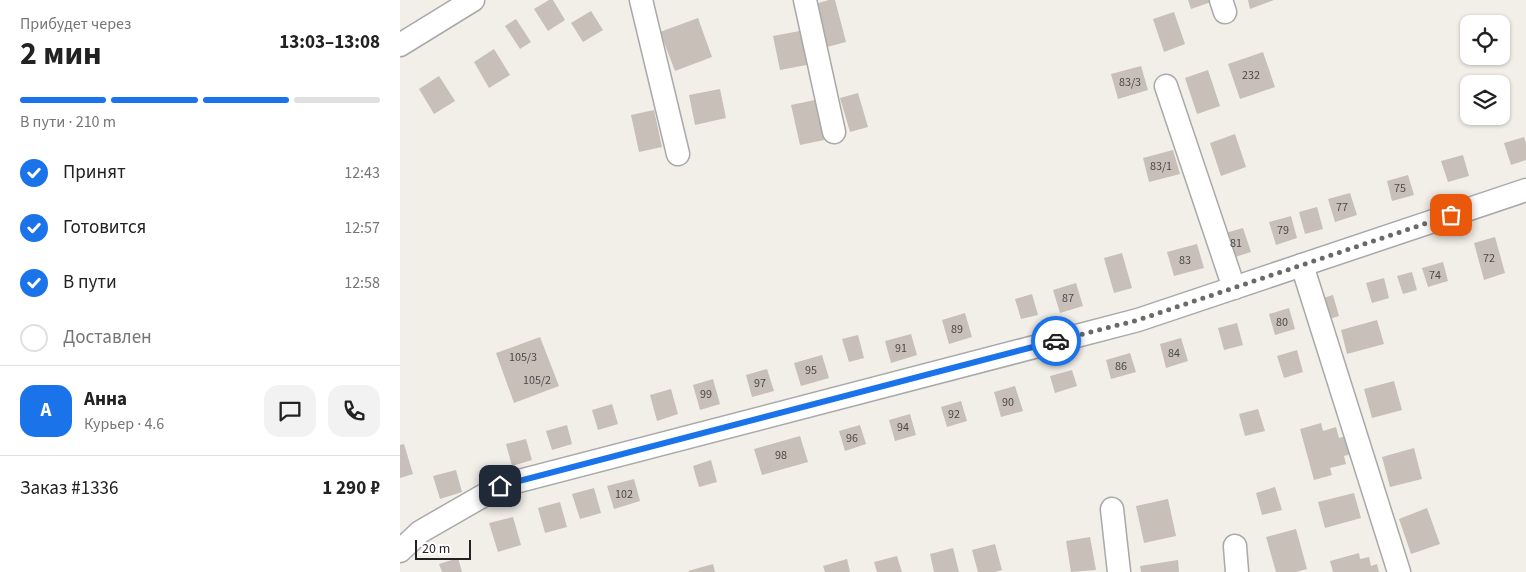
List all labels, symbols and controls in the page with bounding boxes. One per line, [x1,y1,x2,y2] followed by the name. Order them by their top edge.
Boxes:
[20,13,131,35] text: Прибудет через
[1460,15,1510,125] map controls
[1460,15,1510,65] button: locate
[279,29,380,56] text: 13:03–13:08
[20,31,102,77] text: 2 мин
[1242,67,1260,84] house number: 232
[1119,74,1141,91] house number: 83/3
[1460,75,1510,125] button: layers
[20,111,116,133] text: В пути · 210 m
[1150,158,1172,175] house number: 83/1
[20,159,48,187] icon: check
[63,159,126,186] text: Принят
[344,162,380,184] text: 12:43
[1394,180,1406,197] house number: 75
[1430,194,1472,236] pin
[1336,199,1348,216] house number: 77
[1437,201,1465,229] icon: bag
[20,214,48,242] icon: check
[63,214,146,241] text: Готовится
[344,217,380,239] text: 12:57
[1277,222,1289,239] house number: 79
[1230,235,1242,252] house number: 81
[1483,250,1495,267] house number: 72
[1179,252,1191,269] house number: 83
[1429,267,1441,284] house number: 74
[20,269,48,297] icon: check
[63,269,117,296] text: В пути
[344,272,380,294] text: 12:58
[1062,290,1074,307] house number: 87
[1276,314,1288,331] house number: 80
[1031,316,1081,366] courier
[951,321,963,338] house number: 89
[63,324,152,351] text: Доставлен
[1042,327,1070,355] icon: car
[895,340,907,357] house number: 91
[1168,345,1180,362] house number: 84
[509,349,537,366] house number: 105/3
[1115,358,1127,375] house number: 86
[805,362,817,379] house number: 95
[523,372,551,389] house number: 105/2
[754,375,766,392] house number: 97
[264,385,316,437] button: chat
[328,385,380,437] button: phone
[84,386,127,413] text: Анна
[700,386,712,403] house number: 99
[1002,394,1014,411] house number: 90
[41,397,51,424] text: А
[948,406,960,423] house number: 92
[84,413,164,435] text: Курьер · 4.6
[897,419,909,436] house number: 94
[846,430,858,447] house number: 96
[775,447,787,464] house number: 98
[479,465,521,507] pin
[486,472,514,500] icon: home
[20,475,119,502] text: Заказ #1336
[322,475,380,502] text: 1 290 ₽
[615,486,633,503] house number: 102
[415,537,471,560] scale bar
[422,539,450,559] text: 20 m

